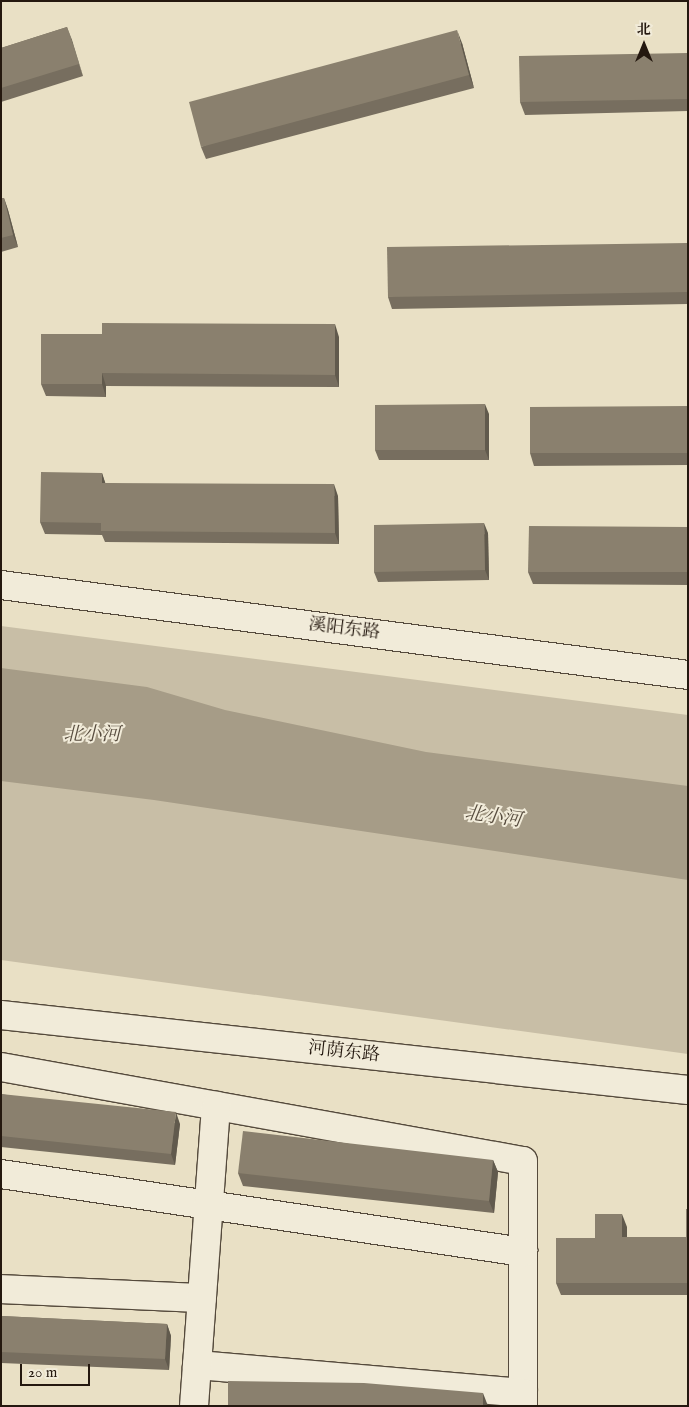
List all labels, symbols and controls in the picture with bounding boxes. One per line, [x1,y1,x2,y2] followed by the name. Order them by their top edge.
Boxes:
[619,20,669,70] north arrow
[637,21,651,39] text: 北
[307,615,381,645] street label: 溪阳东路
[64,725,120,747] water label: 北小河
[463,803,523,833] water label: 北小河
[307,1038,381,1068] street label: 河荫东路
[22,1354,92,1386] scale bar
[28,1363,57,1382] text: 20 m

